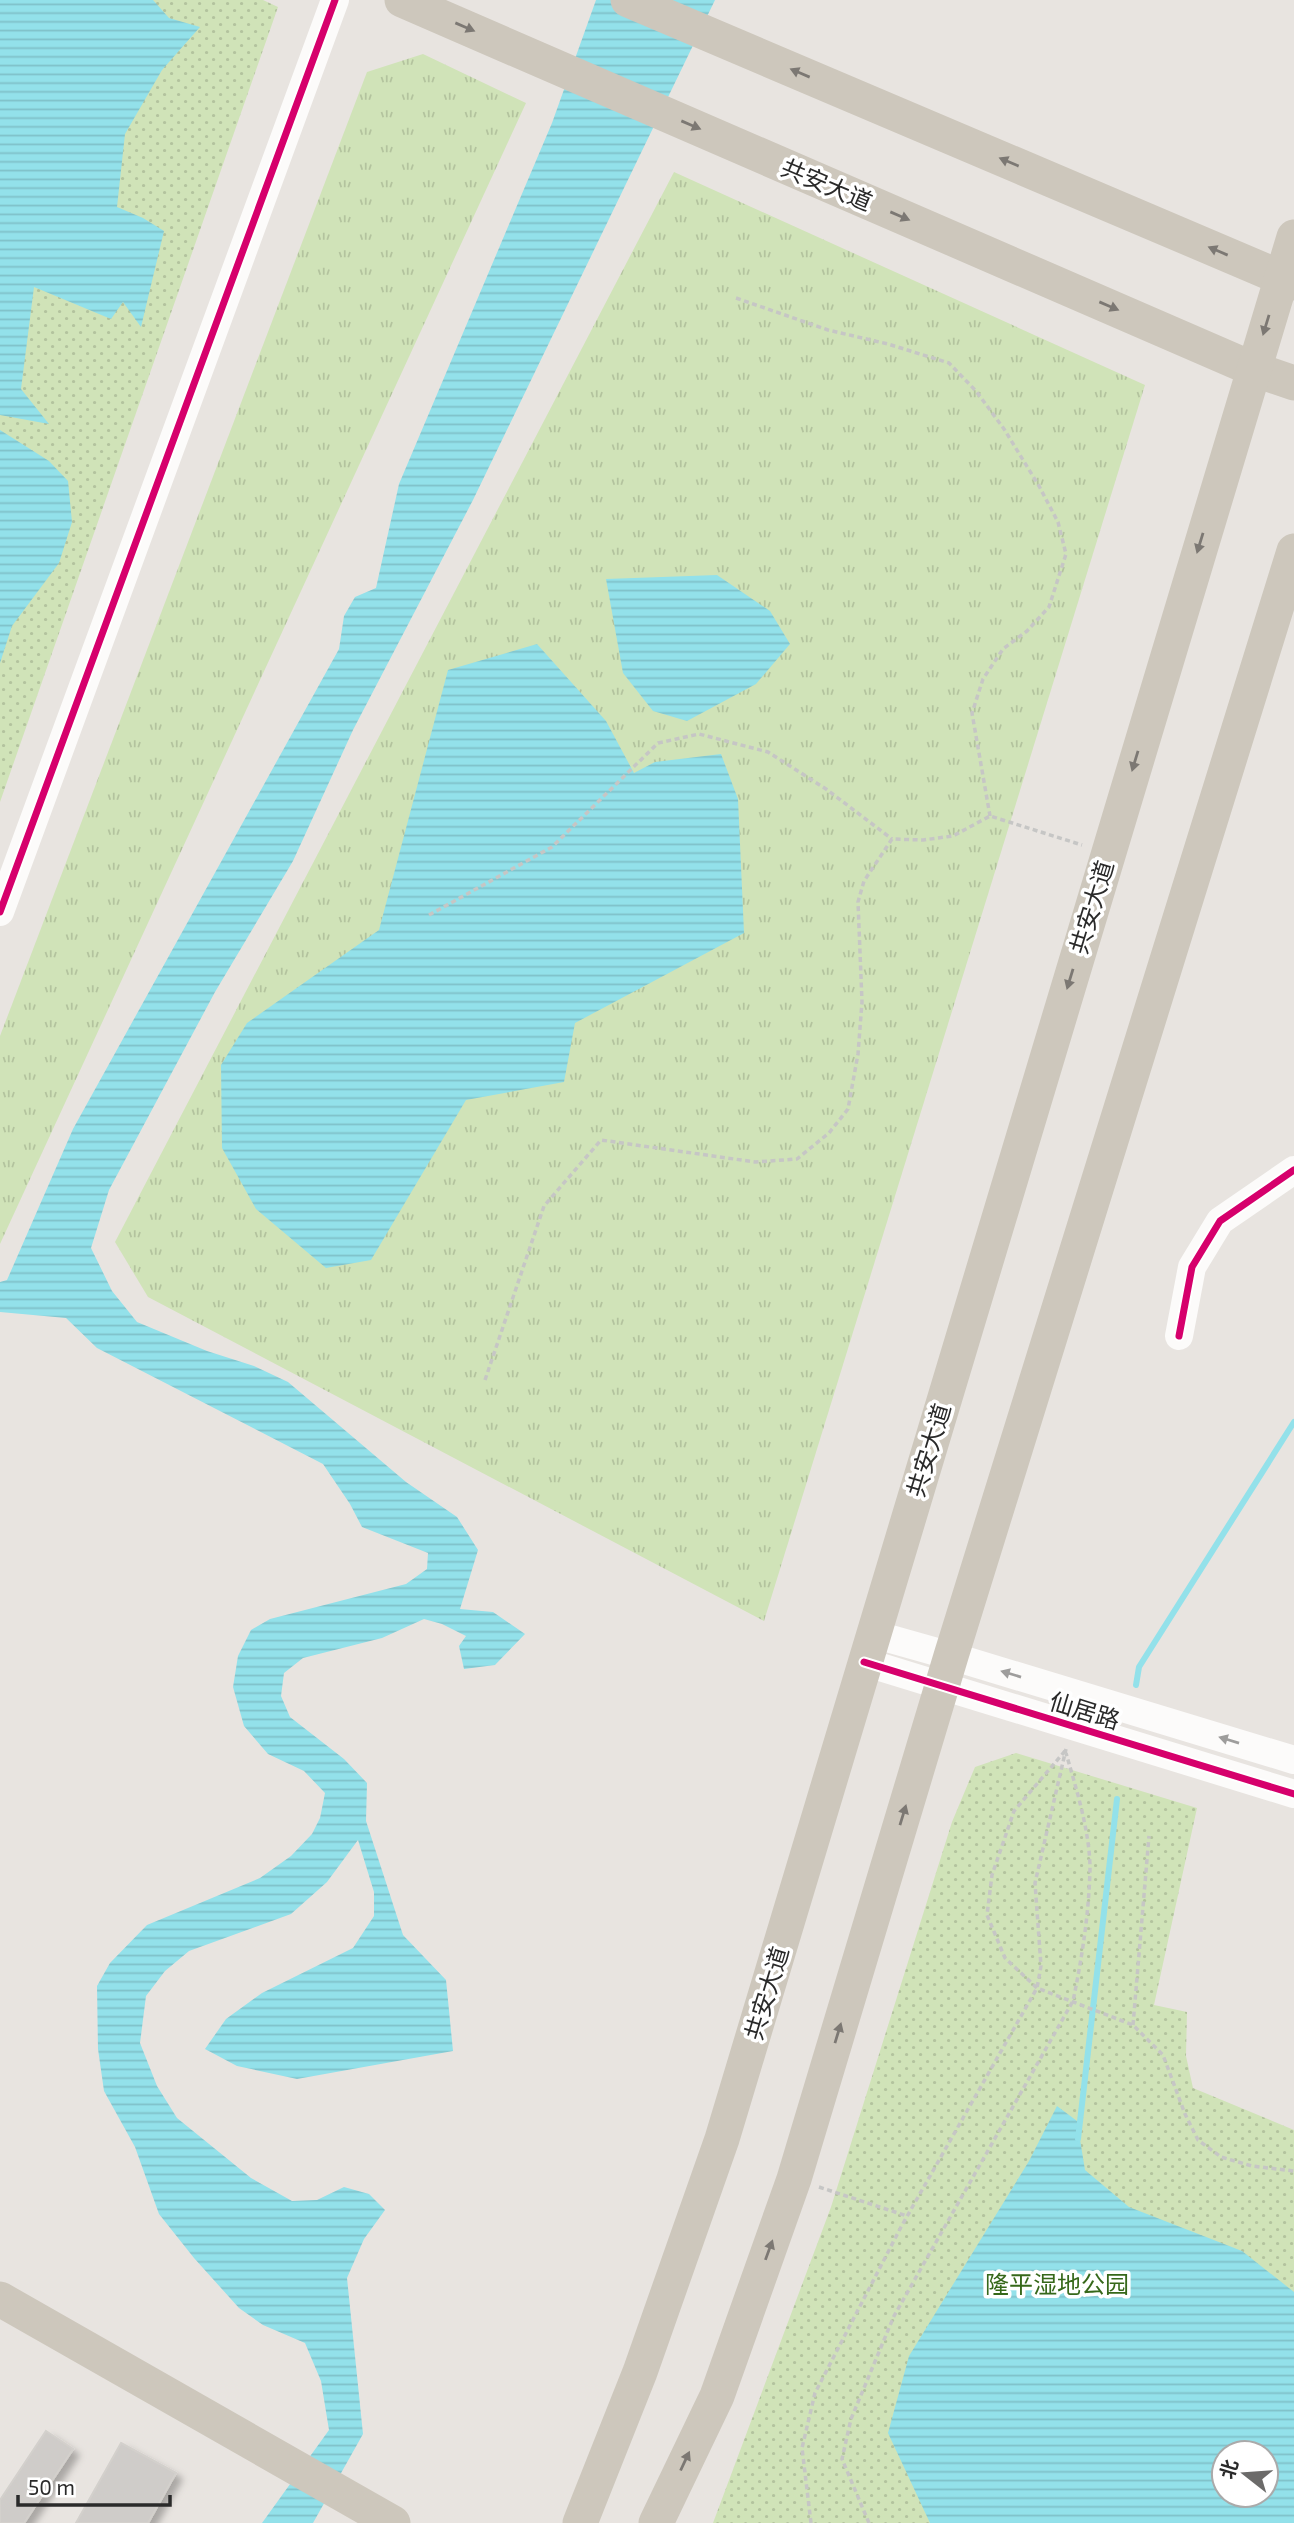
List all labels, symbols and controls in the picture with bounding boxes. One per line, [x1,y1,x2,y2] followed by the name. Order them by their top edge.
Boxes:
[455,21,475,33] one-way arrow
[789,67,810,78] one-way arrow
[681,119,701,131] one-way arrow
[777,152,877,216] street label: 共安大道
[999,156,1019,168] one-way arrow
[890,210,910,222] one-way arrow
[1208,246,1229,257] one-way arrow
[1098,301,1119,312] one-way arrow
[1261,315,1271,336] one-way arrow
[1195,533,1205,554] one-way arrow
[1130,751,1140,772] one-way arrow
[1063,857,1119,957] street label: 共安大道
[1064,969,1074,990] one-way arrow
[900,1400,956,1500] street label: 共安大道
[1000,1668,1021,1679] one-way arrow
[1046,1686,1124,1734] street label: 仙居路
[1218,1735,1239,1745] one-way arrow
[899,1805,909,1826] one-way arrow
[738,1943,794,2043] street label: 共安大道
[833,2022,843,2043] one-way arrow
[763,2239,774,2260] one-way arrow
[985,2269,1129,2298] park label: 隆平湿地公园
[1210,2439,1280,2509] north arrow
[680,2451,691,2471] one-way arrow
[1214,2456,1242,2481] text: 北
[18,2464,170,2508] scale bar
[28,2474,75,2499] text: 50 m

